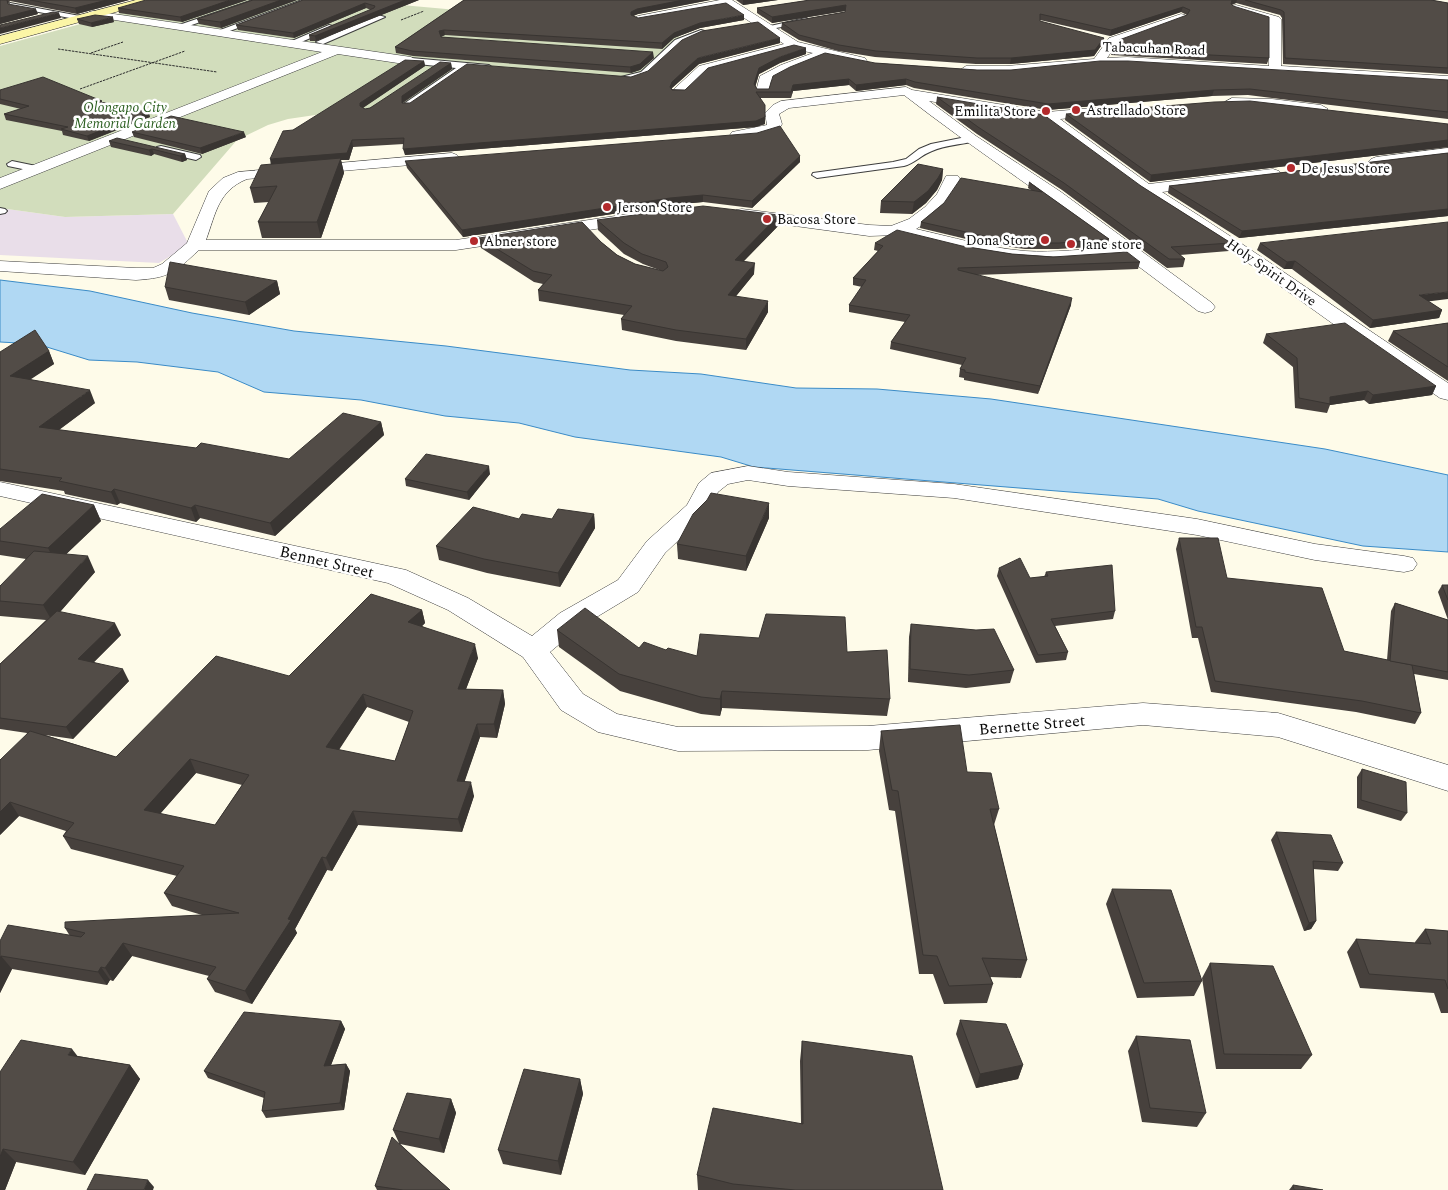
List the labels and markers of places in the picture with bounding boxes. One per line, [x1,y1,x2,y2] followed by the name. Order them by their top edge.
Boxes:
[1086,100,1186,121] place label: Astrellado Store
[954,101,1036,122] place label: Emilita Store
[1070,104,1082,116] marker: Astrellado Store
[1040,105,1052,117] marker: Emilita Store
[1301,158,1390,179] place label: De Jesus Store
[1285,162,1297,174] marker: De Jesus Store
[617,197,692,218] place label: Jerson Store
[601,201,613,213] marker: Jerson Store
[777,209,856,230] place label: Bacosa Store
[761,213,773,225] marker: Bacosa Store
[966,230,1035,251] place label: Dona Store
[484,231,557,252] place label: Abner store
[1039,234,1051,246] marker: Dona Store
[1081,234,1142,255] place label: Jane store
[468,235,480,247] marker: Abner store
[1065,238,1077,250] marker: Jane store

